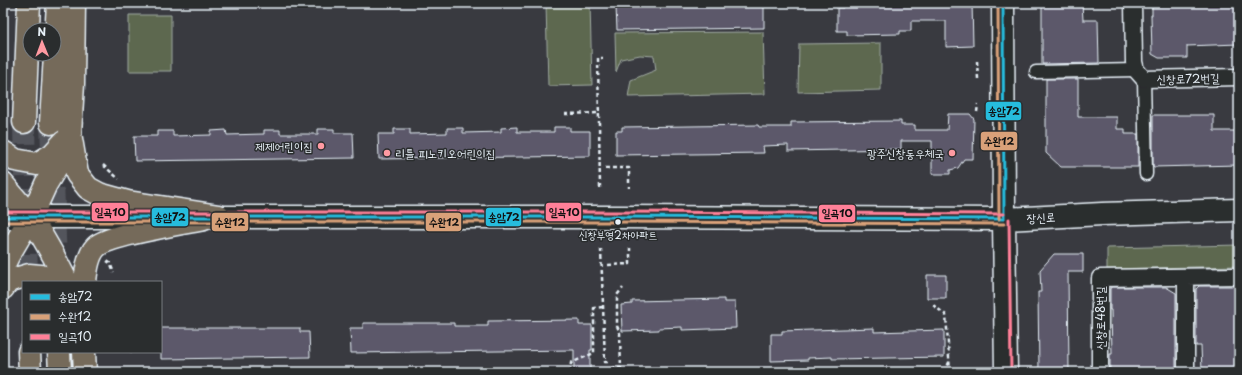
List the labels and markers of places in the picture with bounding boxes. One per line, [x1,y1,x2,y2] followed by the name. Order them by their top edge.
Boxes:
[255,137,313,155] place label: 제제어린이집
[316,141,326,151] marker: 제제어린이집
[395,144,495,162] place label: 리틀 피노키오어린이집
[867,144,944,162] place label: 광주신창동우체국
[382,148,392,158] marker: 리틀 피노키오어린이집
[947,148,957,158] marker: 광주신창동우체국
[613,217,623,227] marker: 신창부영2차아파트
[579,226,657,243] place label: 신창부영2차아파트

